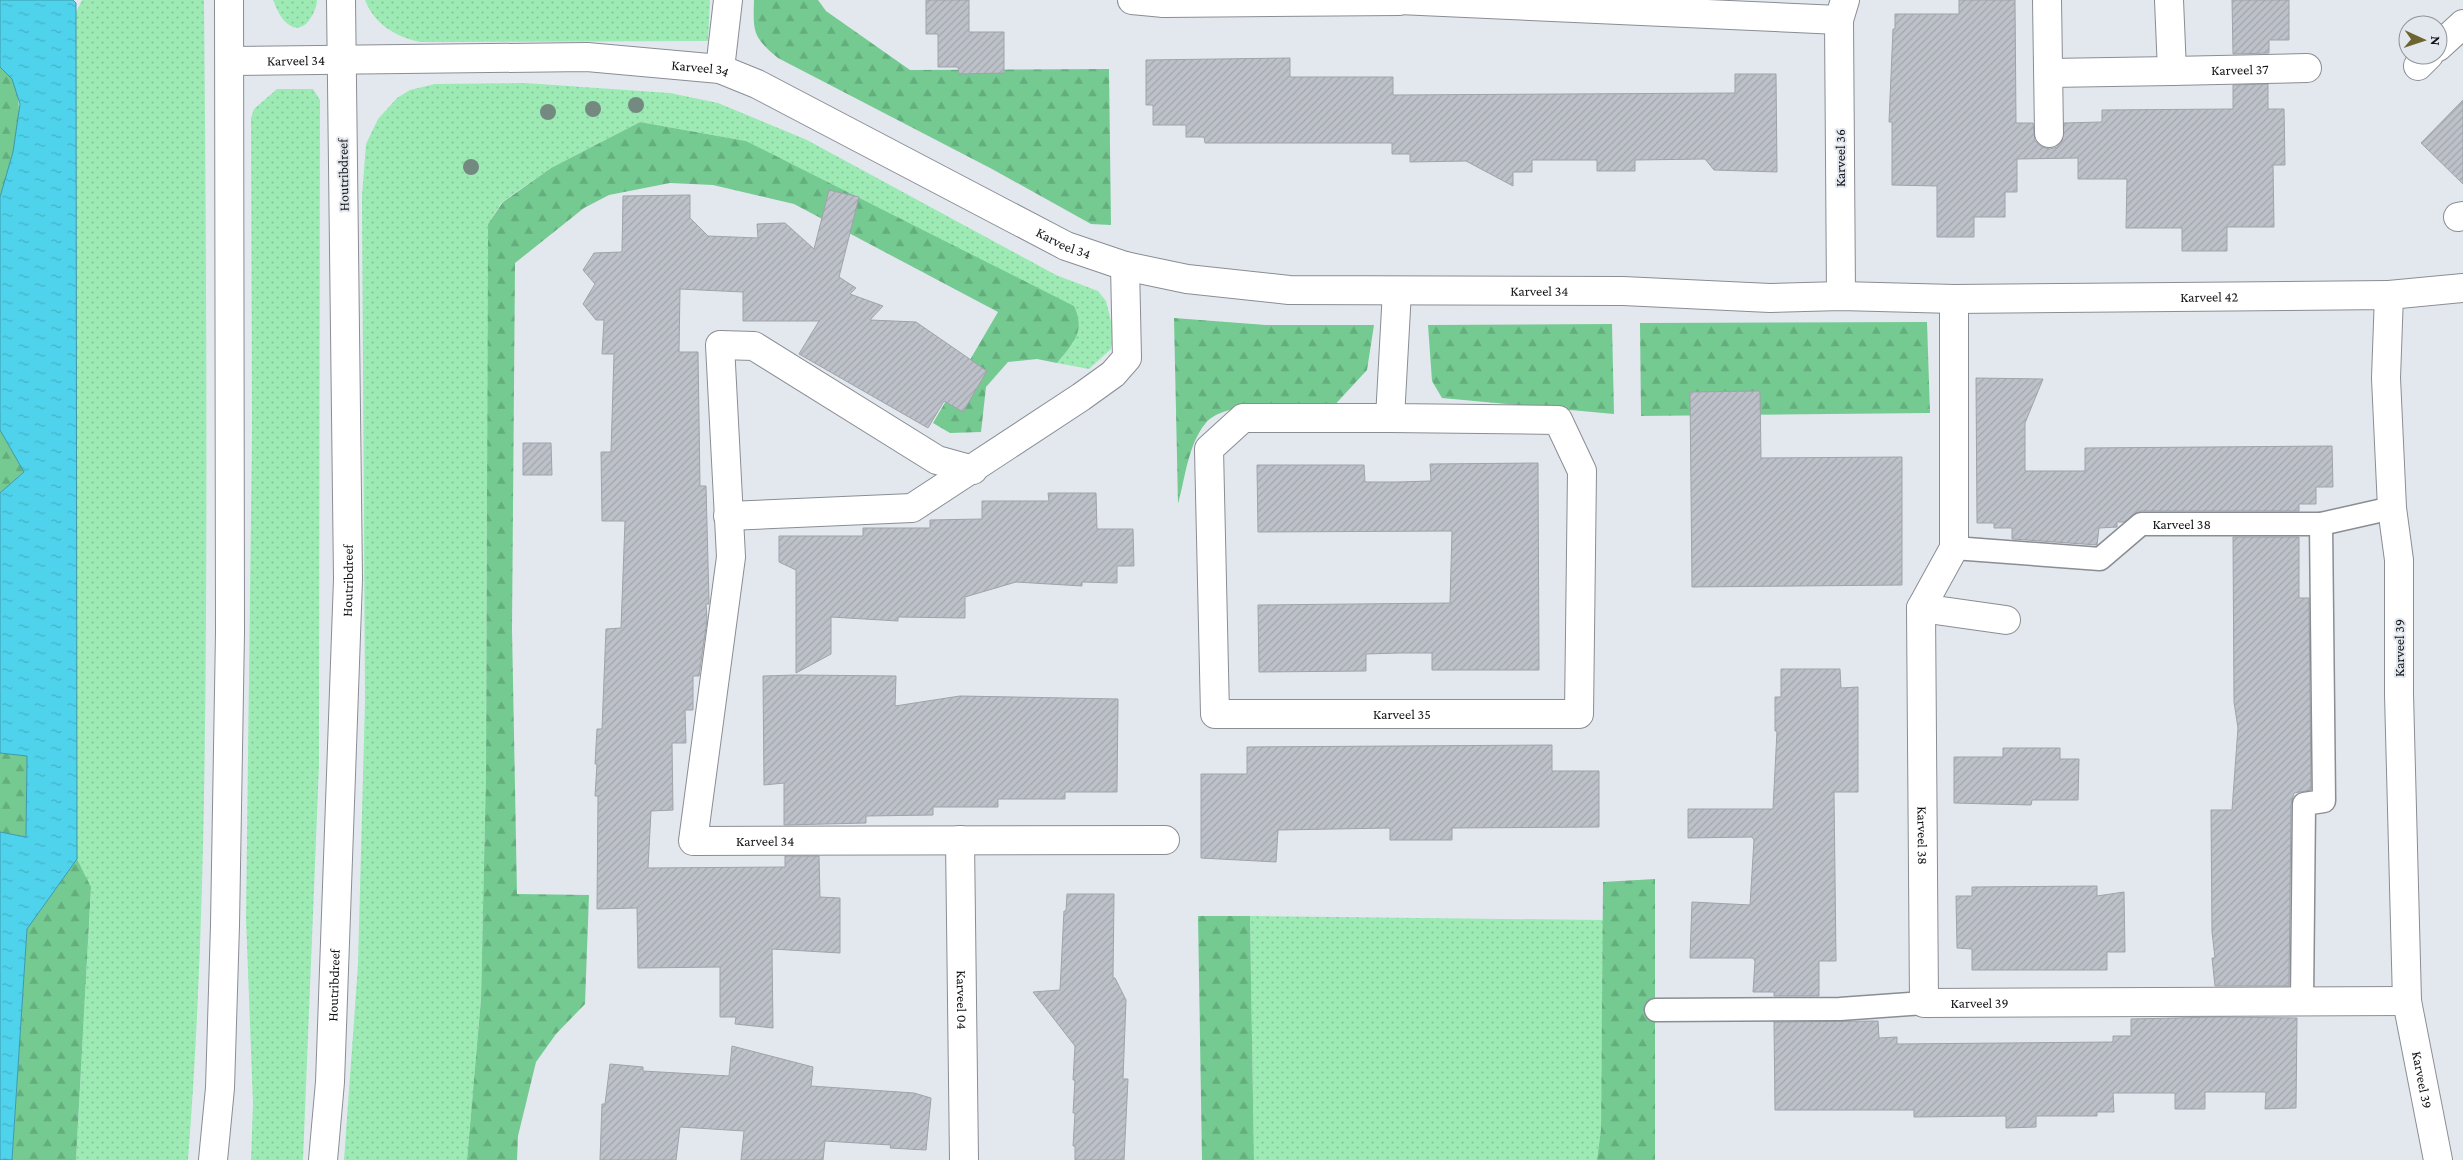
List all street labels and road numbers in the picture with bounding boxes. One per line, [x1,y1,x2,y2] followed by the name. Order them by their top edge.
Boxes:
[267,52,325,69] street label: Karveel 34
[671,57,732,80] street label: Karveel 34
[2211,61,2269,78] street label: Karveel 37
[1832,129,1848,187] street label: Karveel 36
[334,138,352,211] street label: Houtribdreef
[1034,224,1093,262] street label: Karveel 34
[1510,283,1569,299] street label: Karveel 34
[2180,288,2239,305] street label: Karveel 42
[2152,516,2211,532] street label: Karveel 38
[339,543,356,617] street label: Houtribdreef
[2391,619,2407,677] street label: Karveel 39
[1373,706,1431,722] street label: Karveel 35
[1915,806,1931,865] street label: Karveel 38
[736,833,794,849] street label: Karveel 34
[324,948,343,1022] street label: Houtribdreef
[954,970,970,1030] street label: Karveel 04
[1950,995,2009,1011] street label: Karveel 39
[2409,1050,2436,1110] street label: Karveel 39

